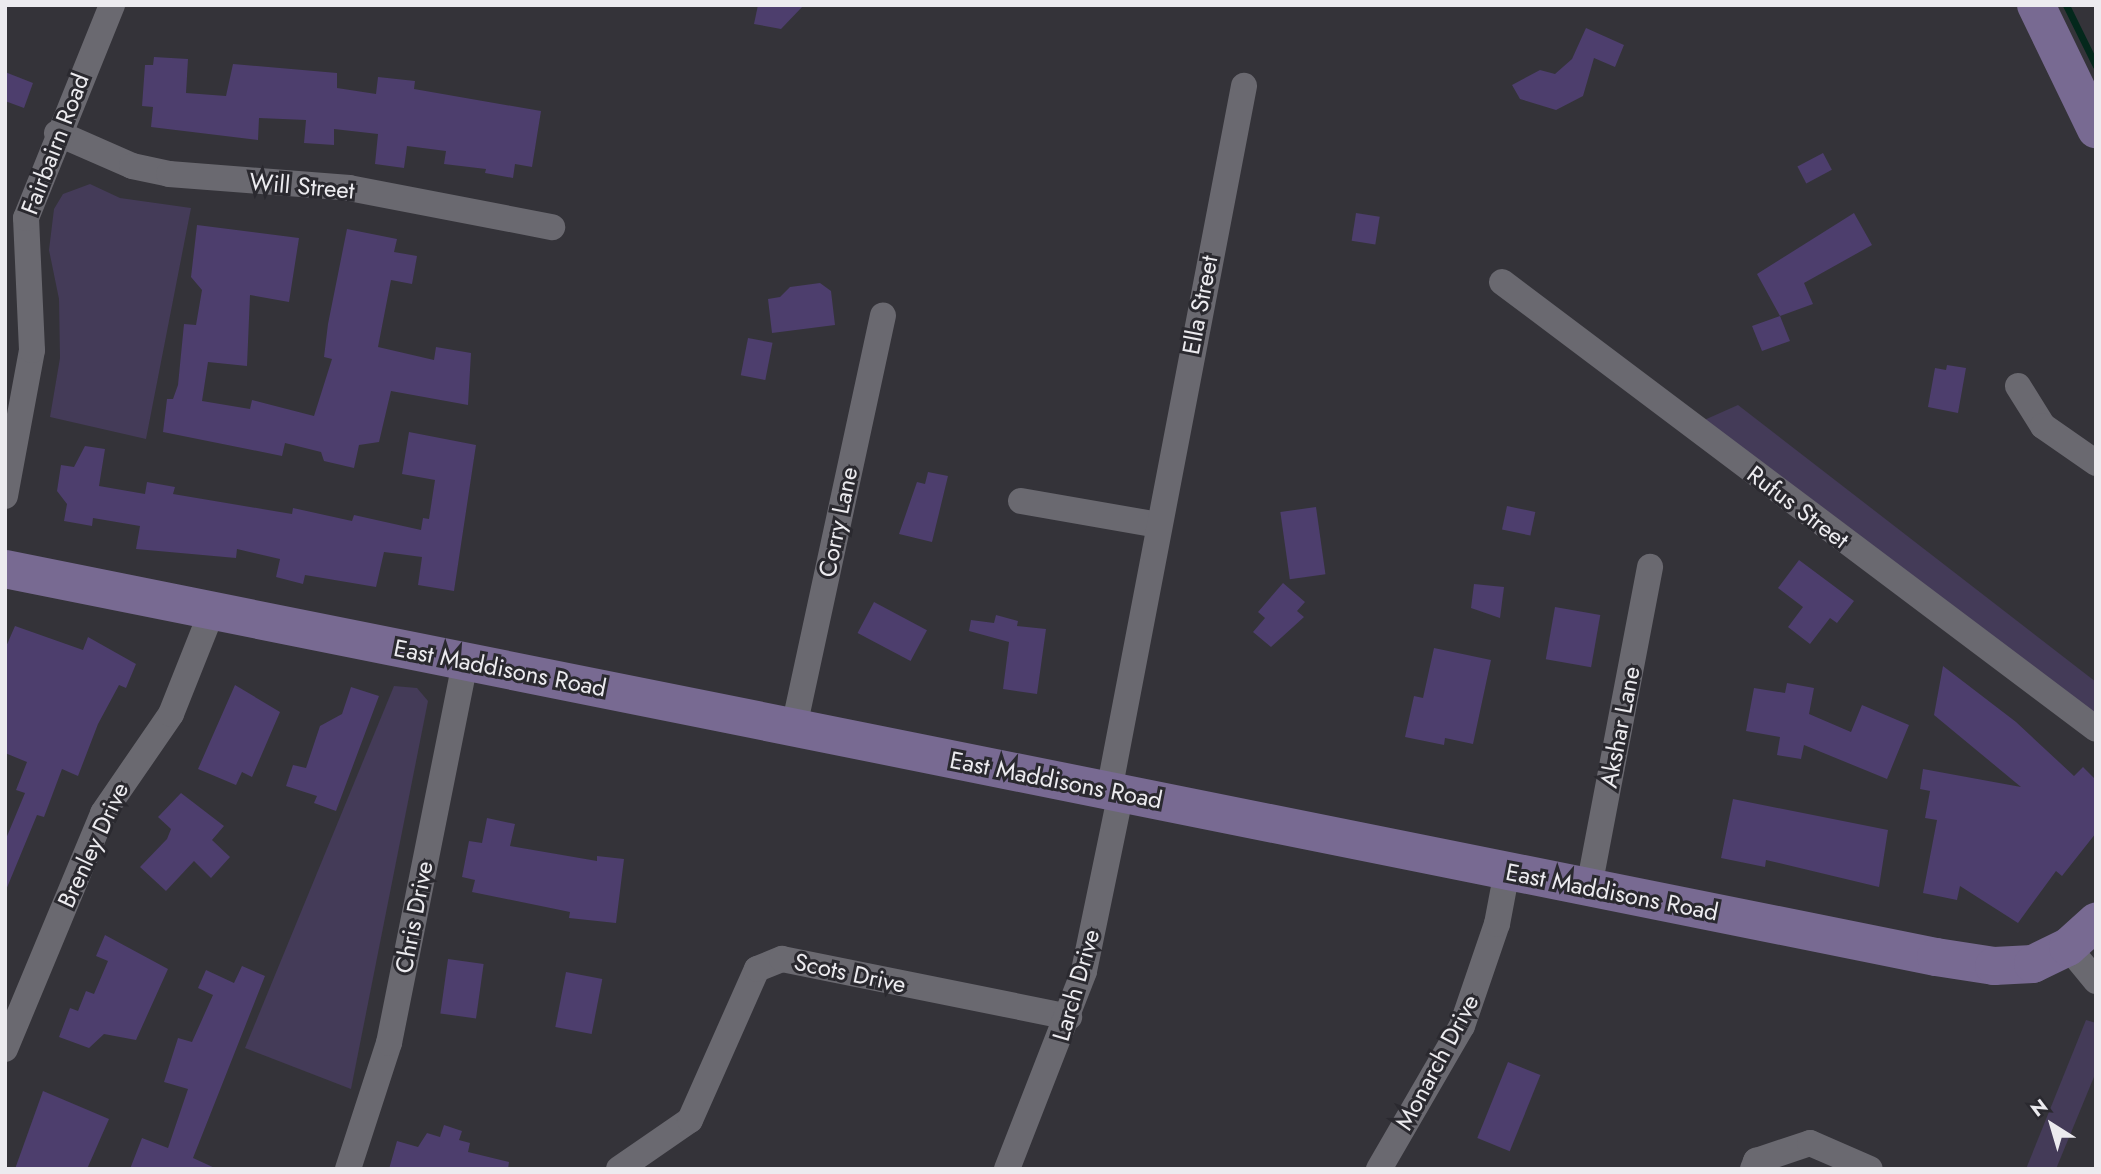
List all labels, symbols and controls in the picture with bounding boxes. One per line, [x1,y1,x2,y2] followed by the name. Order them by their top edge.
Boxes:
[15,69,95,219] street label: Fairbairn Road
[248,167,356,205] street label: Will Street
[1176,253,1224,357] street label: Ella Street
[1742,459,1854,555] street label: Rufus Street
[812,464,864,580] street label: Corry Lane
[391,633,609,703] street label: East Maddisons Road
[1594,664,1646,790] street label: Akshar Lane
[947,745,1165,815] street label: East Maddisons Road
[51,778,135,912] street label: Brenley Drive
[1503,857,1721,927] street label: East Maddisons Road
[389,858,439,976] street label: Chris Drive
[1046,926,1106,1044] street label: Larch Drive
[791,947,909,999] street label: Scots Drive
[1389,989,1485,1135] street label: Monarch Drive
[2017,1090,2087,1160] north arrow
[2025,1093,2053,1123] text: N

